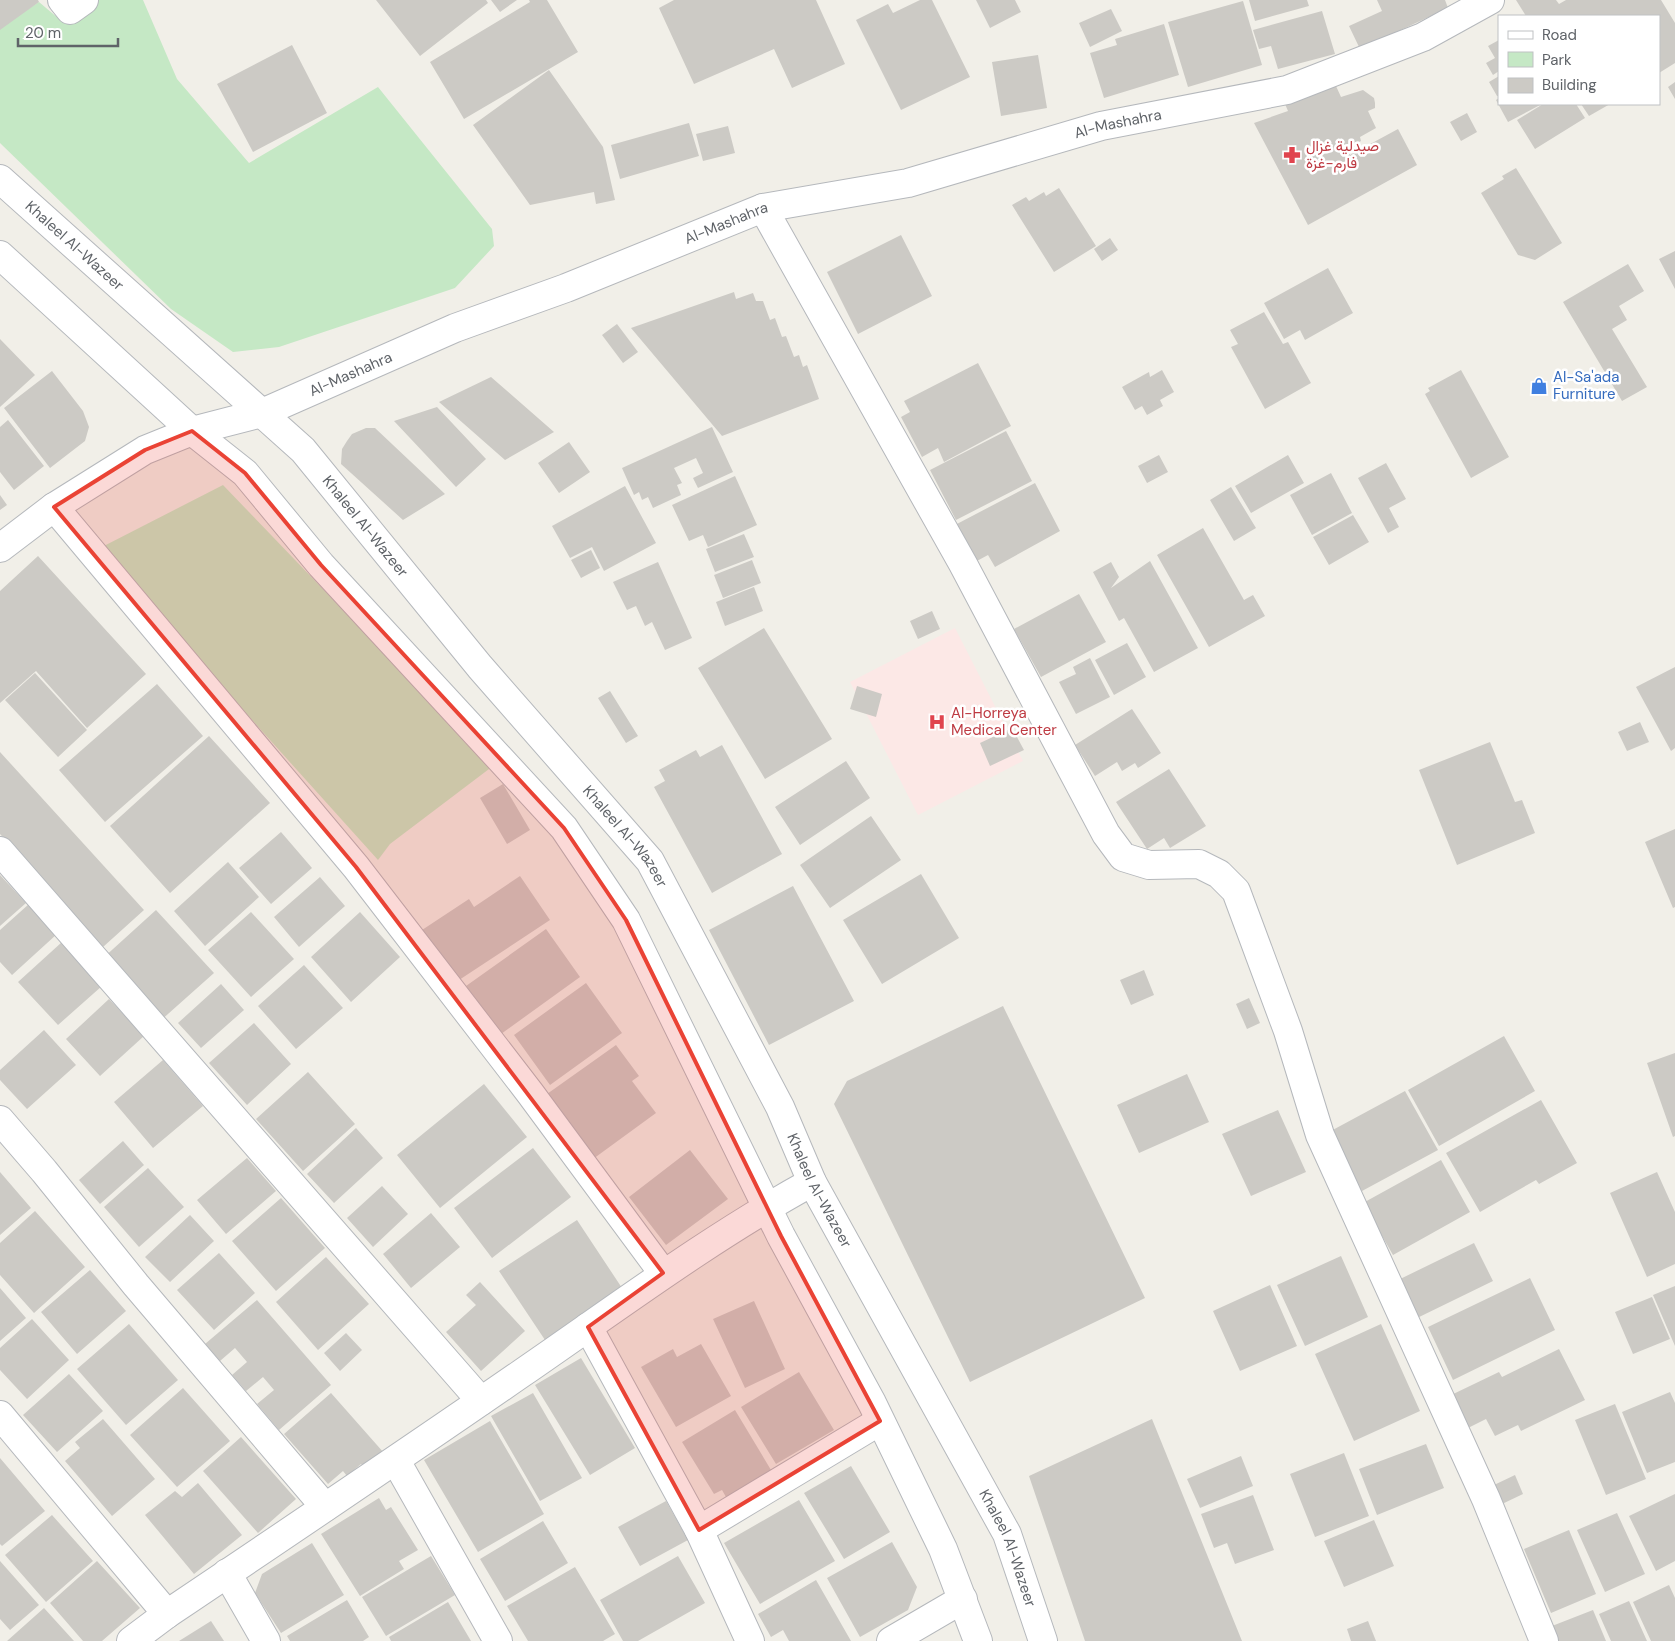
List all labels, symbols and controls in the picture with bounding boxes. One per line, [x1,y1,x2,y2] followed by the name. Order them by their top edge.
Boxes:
[18,15,118,47] scale bar
[1498,15,1660,105] legend
[25,23,61,43] text: 20 m
[1542,25,1577,45] text: Road
[1542,50,1572,70] text: Park
[1542,75,1597,95] text: Building
[1072,105,1163,143] street label: Al-Mashahra
[1306,136,1379,173] place label: صيدلية غزال فارم-غزة
[1282,145,1302,165] pharmacy icon: صيدلية غزال فارم-غزة
[21,196,128,295] street label: Khaleel Al-Wazeer
[681,197,769,249] street label: Al-Mashahra
[306,347,395,401] street label: Al-Mashahra
[1553,367,1619,404] place label: Al-Sa'ada Furniture
[1529,376,1549,396] shop icon: Al-Sa'ada Furniture
[318,471,413,582] street label: Khaleel Al-Wazeer
[951,703,1057,740] place label: Al-Horreya Medical Center
[927,712,947,732] hospital icon: Al-Horreya Medical Center
[578,781,672,891] street label: Khaleel Al-Wazeer
[782,1130,857,1252] street label: Khaleel Al-Wazeer
[974,1486,1041,1610] street label: Khaleel Al-Wazeer

